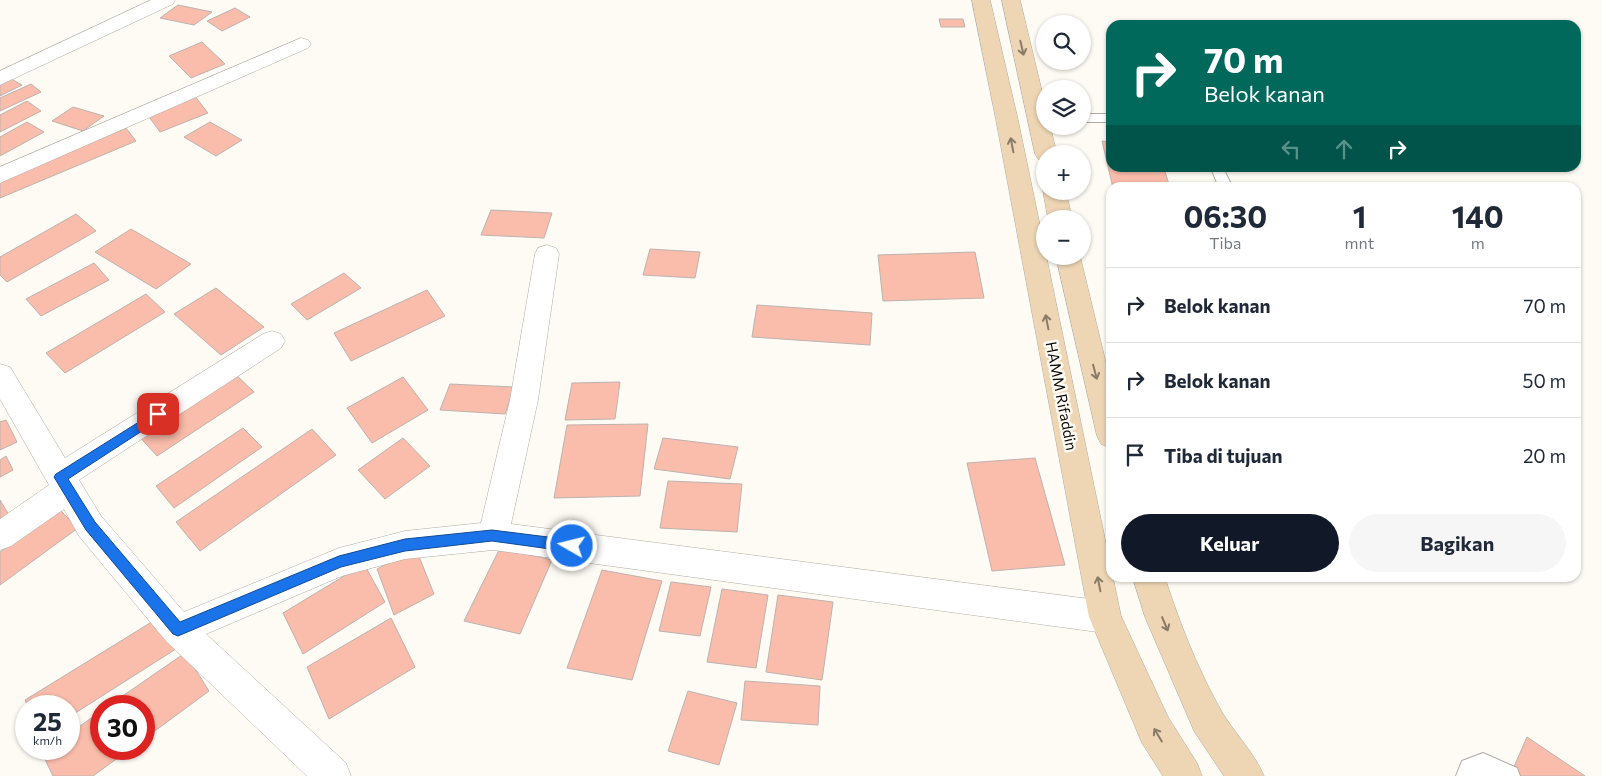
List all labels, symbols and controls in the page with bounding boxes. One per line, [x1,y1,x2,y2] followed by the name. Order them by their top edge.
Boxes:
[1036,15,1091,265] map controls
[1036,15,1091,70] button: search
[1204,37,1284,80] text: 70 m
[1017,39,1027,55] one-way arrow
[1121,40,1186,105] icon: right
[1036,80,1091,135] button: layers
[1204,80,1325,107] text: Belok kanan
[1277,135,1305,163] icon: left
[1330,135,1358,163] icon: ahead
[1383,135,1411,163] icon: right
[1007,138,1016,154] one-way arrow
[1036,145,1091,200] button: +
[1183,197,1267,234] text: 06:30
[1353,197,1366,234] text: 1
[1452,197,1504,234] text: 140
[1036,210,1091,265] button: −
[1209,233,1241,252] text: Tiba
[1345,233,1374,252] text: mnt
[1471,233,1485,252] text: m
[1121,291,1149,319] icon: right
[1164,294,1271,317] text: Belok kanan
[1523,294,1566,317] text: 70 m
[1042,314,1051,330] one-way arrow
[1043,340,1081,452] street label: HAMM Rifaddin
[1090,364,1100,380] one-way arrow
[1121,366,1149,394] icon: right
[1164,369,1271,392] text: Belok kanan
[1522,369,1566,392] text: 50 m
[137,393,179,435] pin
[144,400,172,428] icon: arrive
[1121,441,1149,469] icon: arrive
[1164,444,1282,467] text: Tiba di tujuan
[1523,444,1566,467] text: 20 m
[1121,514,1339,572] button: Keluar
[1349,514,1566,572] button: Bagikan
[545,519,597,571] position arrow
[1093,577,1103,593] one-way arrow
[1160,616,1170,631] one-way arrow
[90,695,155,760] speed limit sign: 30
[33,706,62,736] text: 25
[1153,728,1163,742] one-way arrow
[33,733,62,747] text: km/h

